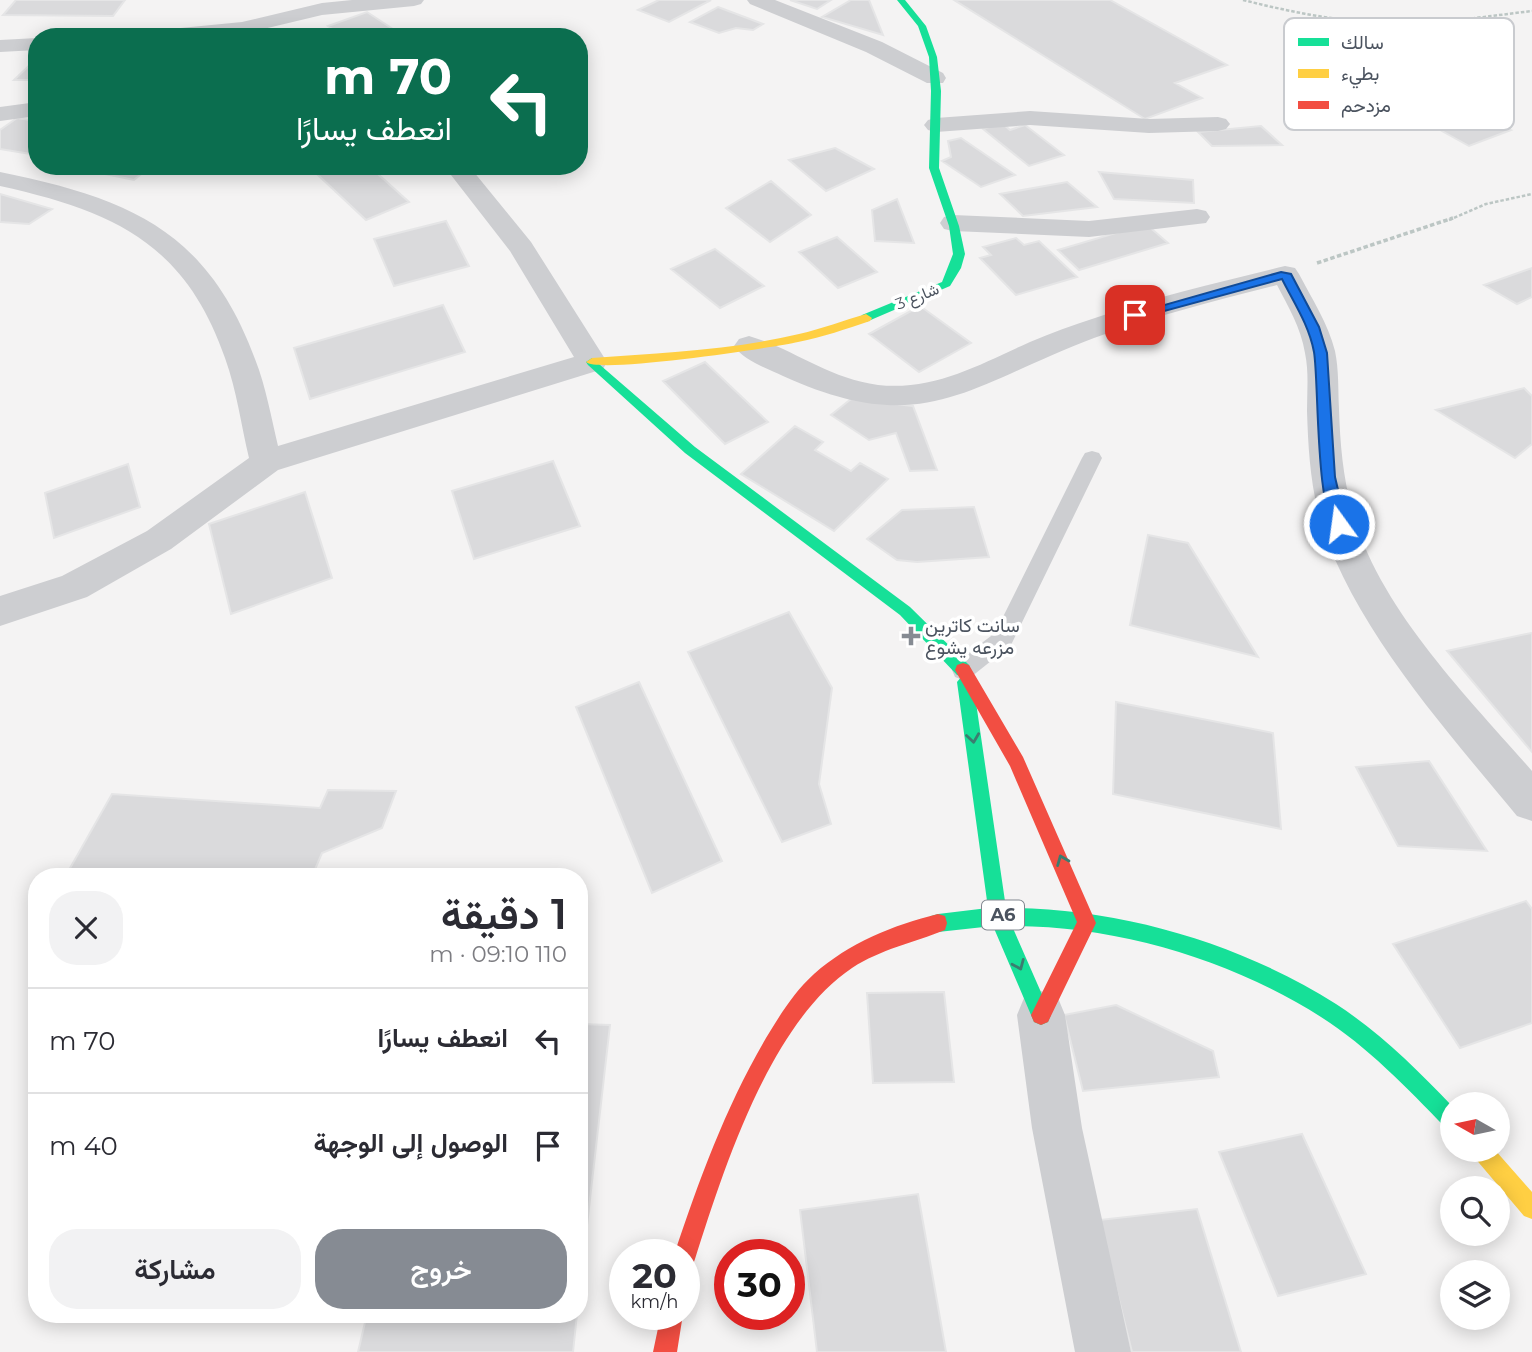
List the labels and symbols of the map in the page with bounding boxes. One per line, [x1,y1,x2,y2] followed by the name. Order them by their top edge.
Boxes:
[1284,18,1514,130] legend
[1341,31,1384,54] text: سالك
[1341,62,1379,89] text: بطيء
[1341,94,1391,118] text: مزدحم
[893,279,943,316] street label: شارع 3
[1105,285,1165,345] pin
[1302,487,1376,561] position arrow
[925,614,1020,660] place label: سانت كاترين مزرعه يشوع
[903,628,919,644] marker: سانت كاترين مزرعه يشوع
[965,732,980,743] one-way arrow
[1056,854,1070,867] one-way arrow
[982,900,1024,930] road number: A6
[1011,959,1025,971] one-way arrow
[1440,1092,1510,1162] north arrow
[714,1239,805,1330] speed limit sign: 30

